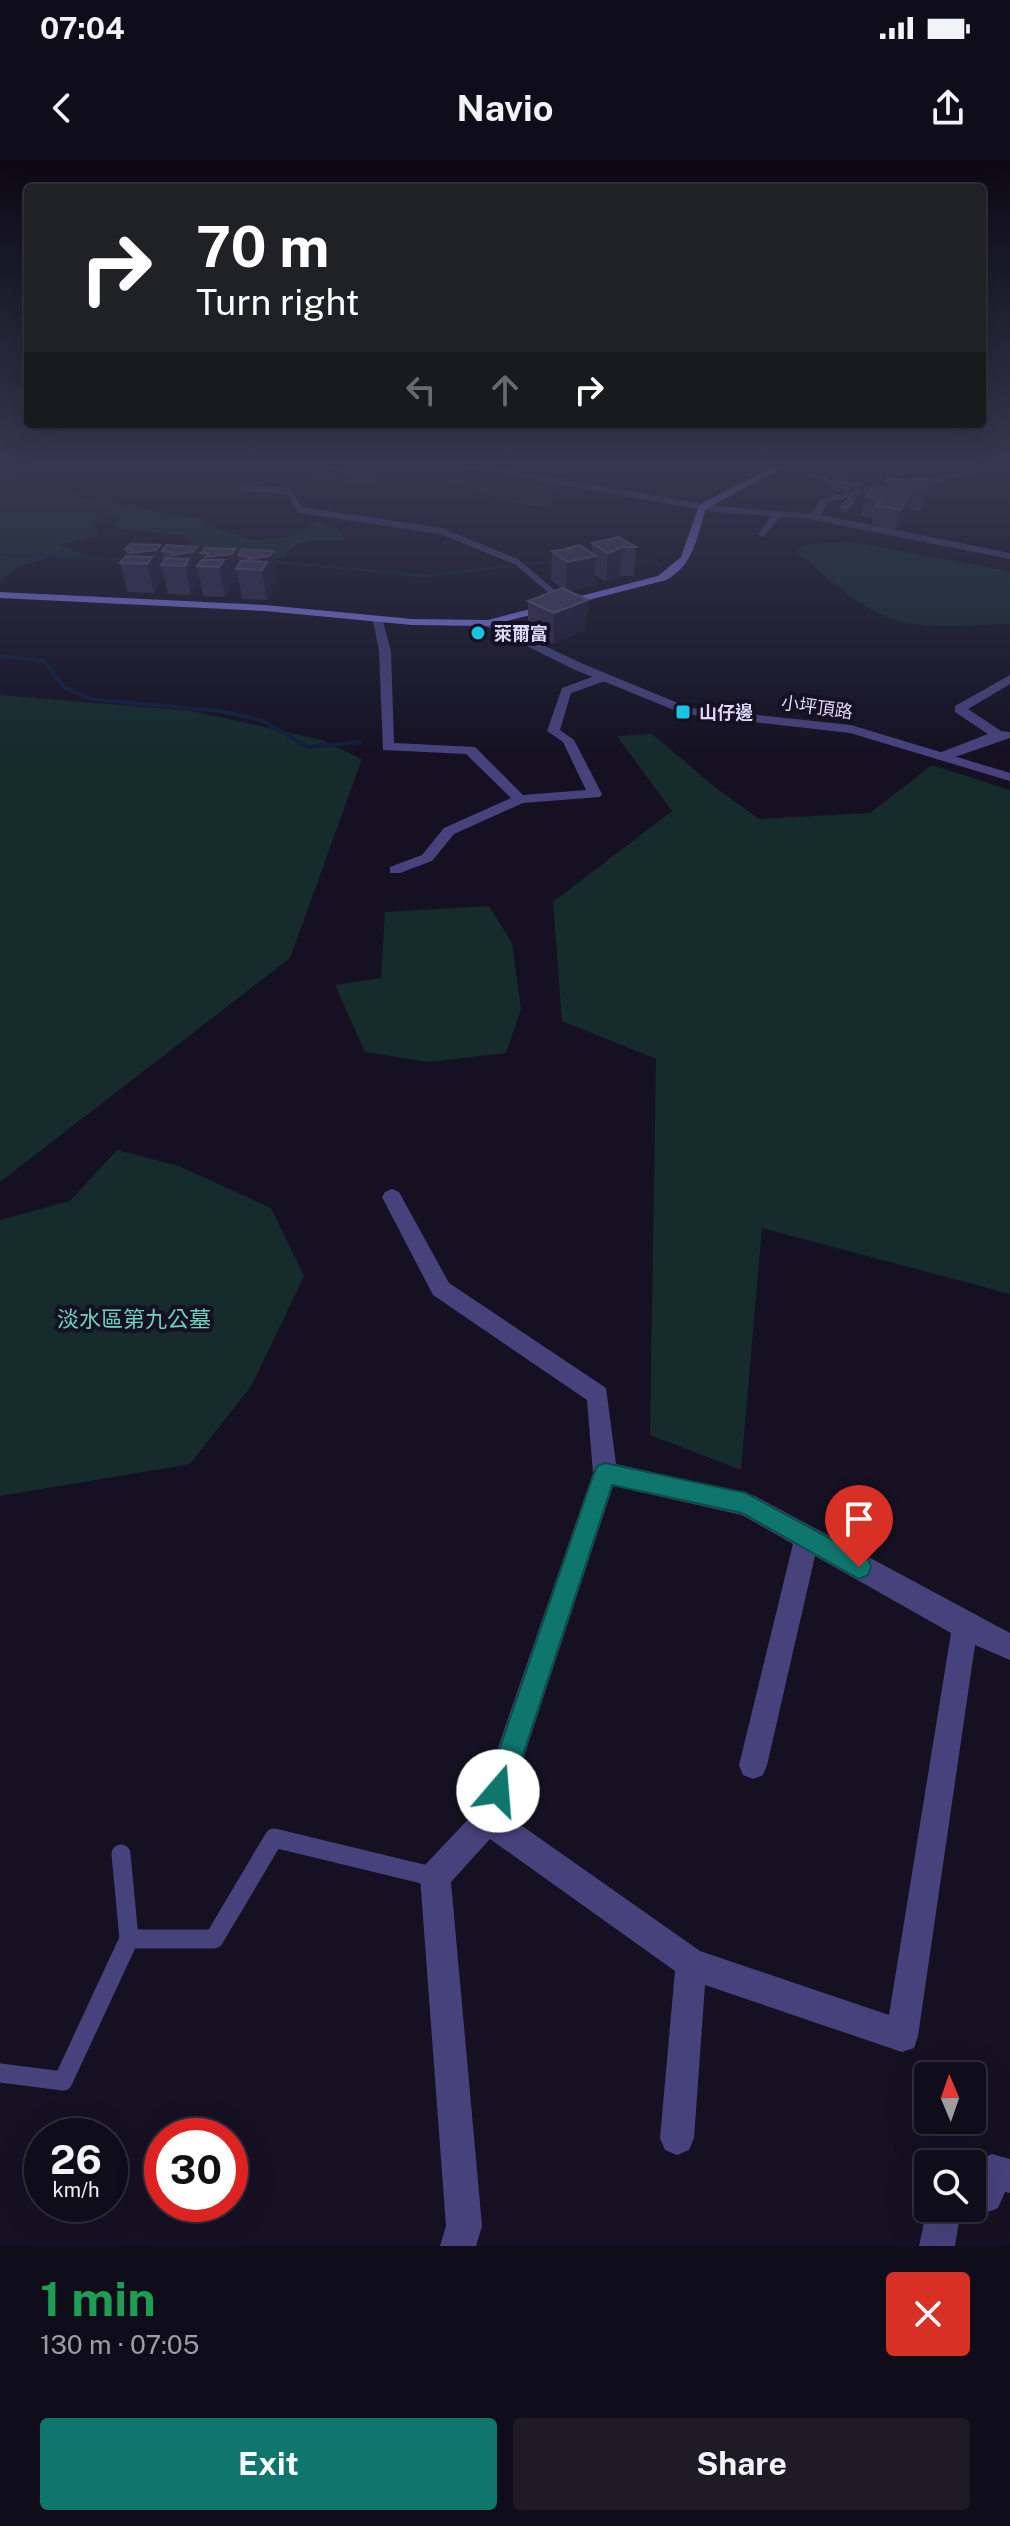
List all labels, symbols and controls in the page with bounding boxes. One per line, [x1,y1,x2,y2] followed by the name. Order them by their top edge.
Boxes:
[40,10,125,46] text: 07:04
[40,86,84,130] icon: back
[926,86,970,130] icon: share
[457,87,553,129] text: Navio
[196,214,329,280] text: 70 m
[64,216,168,320] icon: right
[196,281,359,323] text: Turn right
[399,368,443,412] icon: left
[483,368,527,412] icon: ahead
[567,368,611,412] icon: right
[494,623,548,644] place label: 萊爾富
[469,624,487,642] marker: 萊爾富
[780,692,854,722] street label: 小坪頂路
[699,702,753,723] place label: 山仔邊
[674,703,692,721] marker: 山仔邊
[57,1306,211,1332] park label: 淡水區第九公墓
[825,1485,893,1567] pin
[837,1497,881,1541] icon: arrive
[456,1749,540,1833] position arrow
[914,2062,986,2134] north arrow
[914,2062,986,2222] map controls
[144,2118,248,2222] speed limit sign: 30
[50,2136,102,2183] text: 26
[914,2150,986,2222] button: search
[52,2178,100,2202] text: km/h
[40,2270,156,2327] text: 1 min
[886,2272,970,2356] button: close
[40,2329,199,2360] text: 130 m · 07:05
[40,2418,497,2510] button: Exit
[513,2418,970,2510] button: Share

